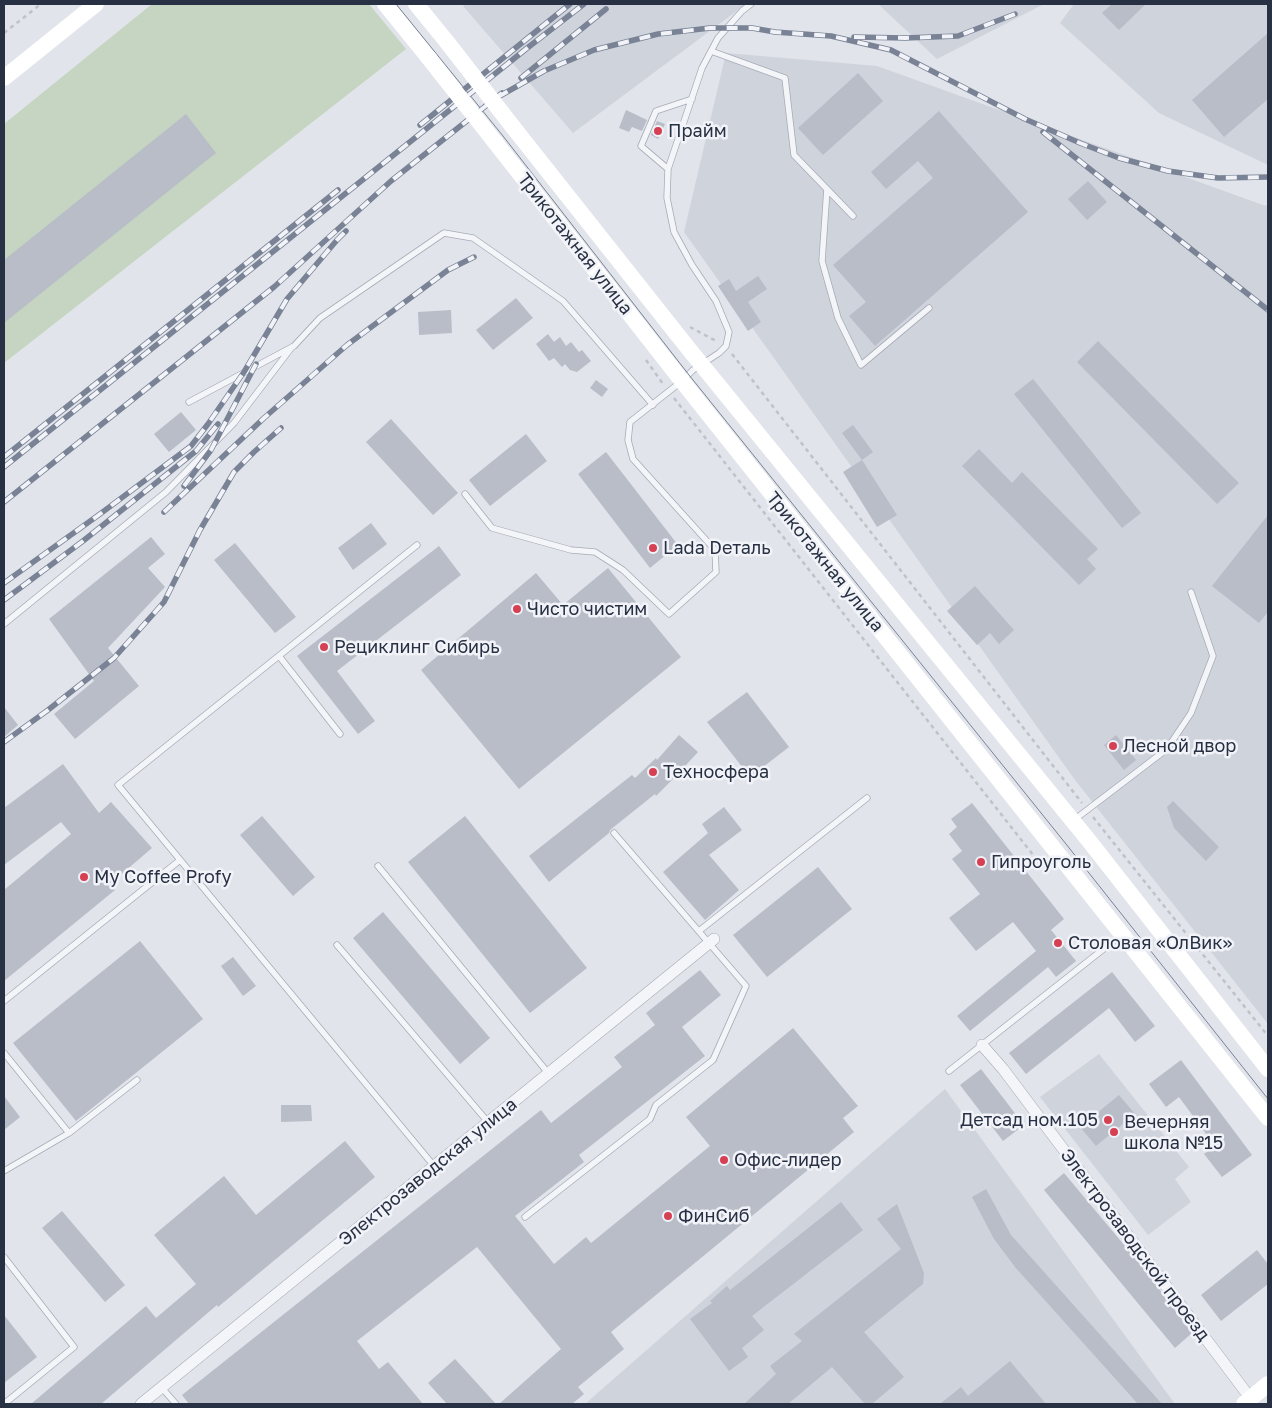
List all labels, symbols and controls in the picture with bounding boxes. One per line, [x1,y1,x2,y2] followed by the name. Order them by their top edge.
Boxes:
[668,120,727,142] place label: Прайм
[652,125,664,137] marker: Прайм
[513,169,637,319] street label: Трикотажная улица
[762,488,888,636] street label: Трикотажная улица
[663,537,771,559] place label: Lada Dеталь
[647,542,659,554] marker: Lada Dеталь
[527,598,647,620] place label: Чисто чистим
[511,603,523,615] marker: Чисто чистим
[334,636,500,658] place label: Рециклинг Сибирь
[318,641,330,653] marker: Рециклинг Сибирь
[1123,735,1236,757] place label: Лесной двор
[1107,740,1119,752] marker: Лесной двор
[663,761,769,783] place label: Техносфера
[647,766,659,778] marker: Техносфера
[991,851,1091,873] place label: Гипроуголь
[975,856,987,868] marker: Гипроуголь
[94,866,232,888] place label: My Coffee Profy
[78,871,90,883] marker: My Coffee Profy
[1068,932,1232,954] place label: Столовая «ОлВик»
[1052,937,1064,949] marker: Столовая «ОлВик»
[335,1094,521,1250] street label: Электрозаводская улица
[960,1109,1098,1131] place label: Детсад ном.105
[1124,1111,1223,1154] place label: Вечерняя школа №15
[1102,1114,1114,1126] marker: Детсад ном.105
[1108,1126,1120,1138] marker: Вечерняя школа №15
[1056,1145,1214,1345] street label: Электрозаводской проезд
[734,1149,841,1171] place label: Офис-лидер
[718,1154,730,1166] marker: Офис-лидер
[678,1205,749,1227] place label: ФинСиб
[662,1210,674,1222] marker: ФинСиб

